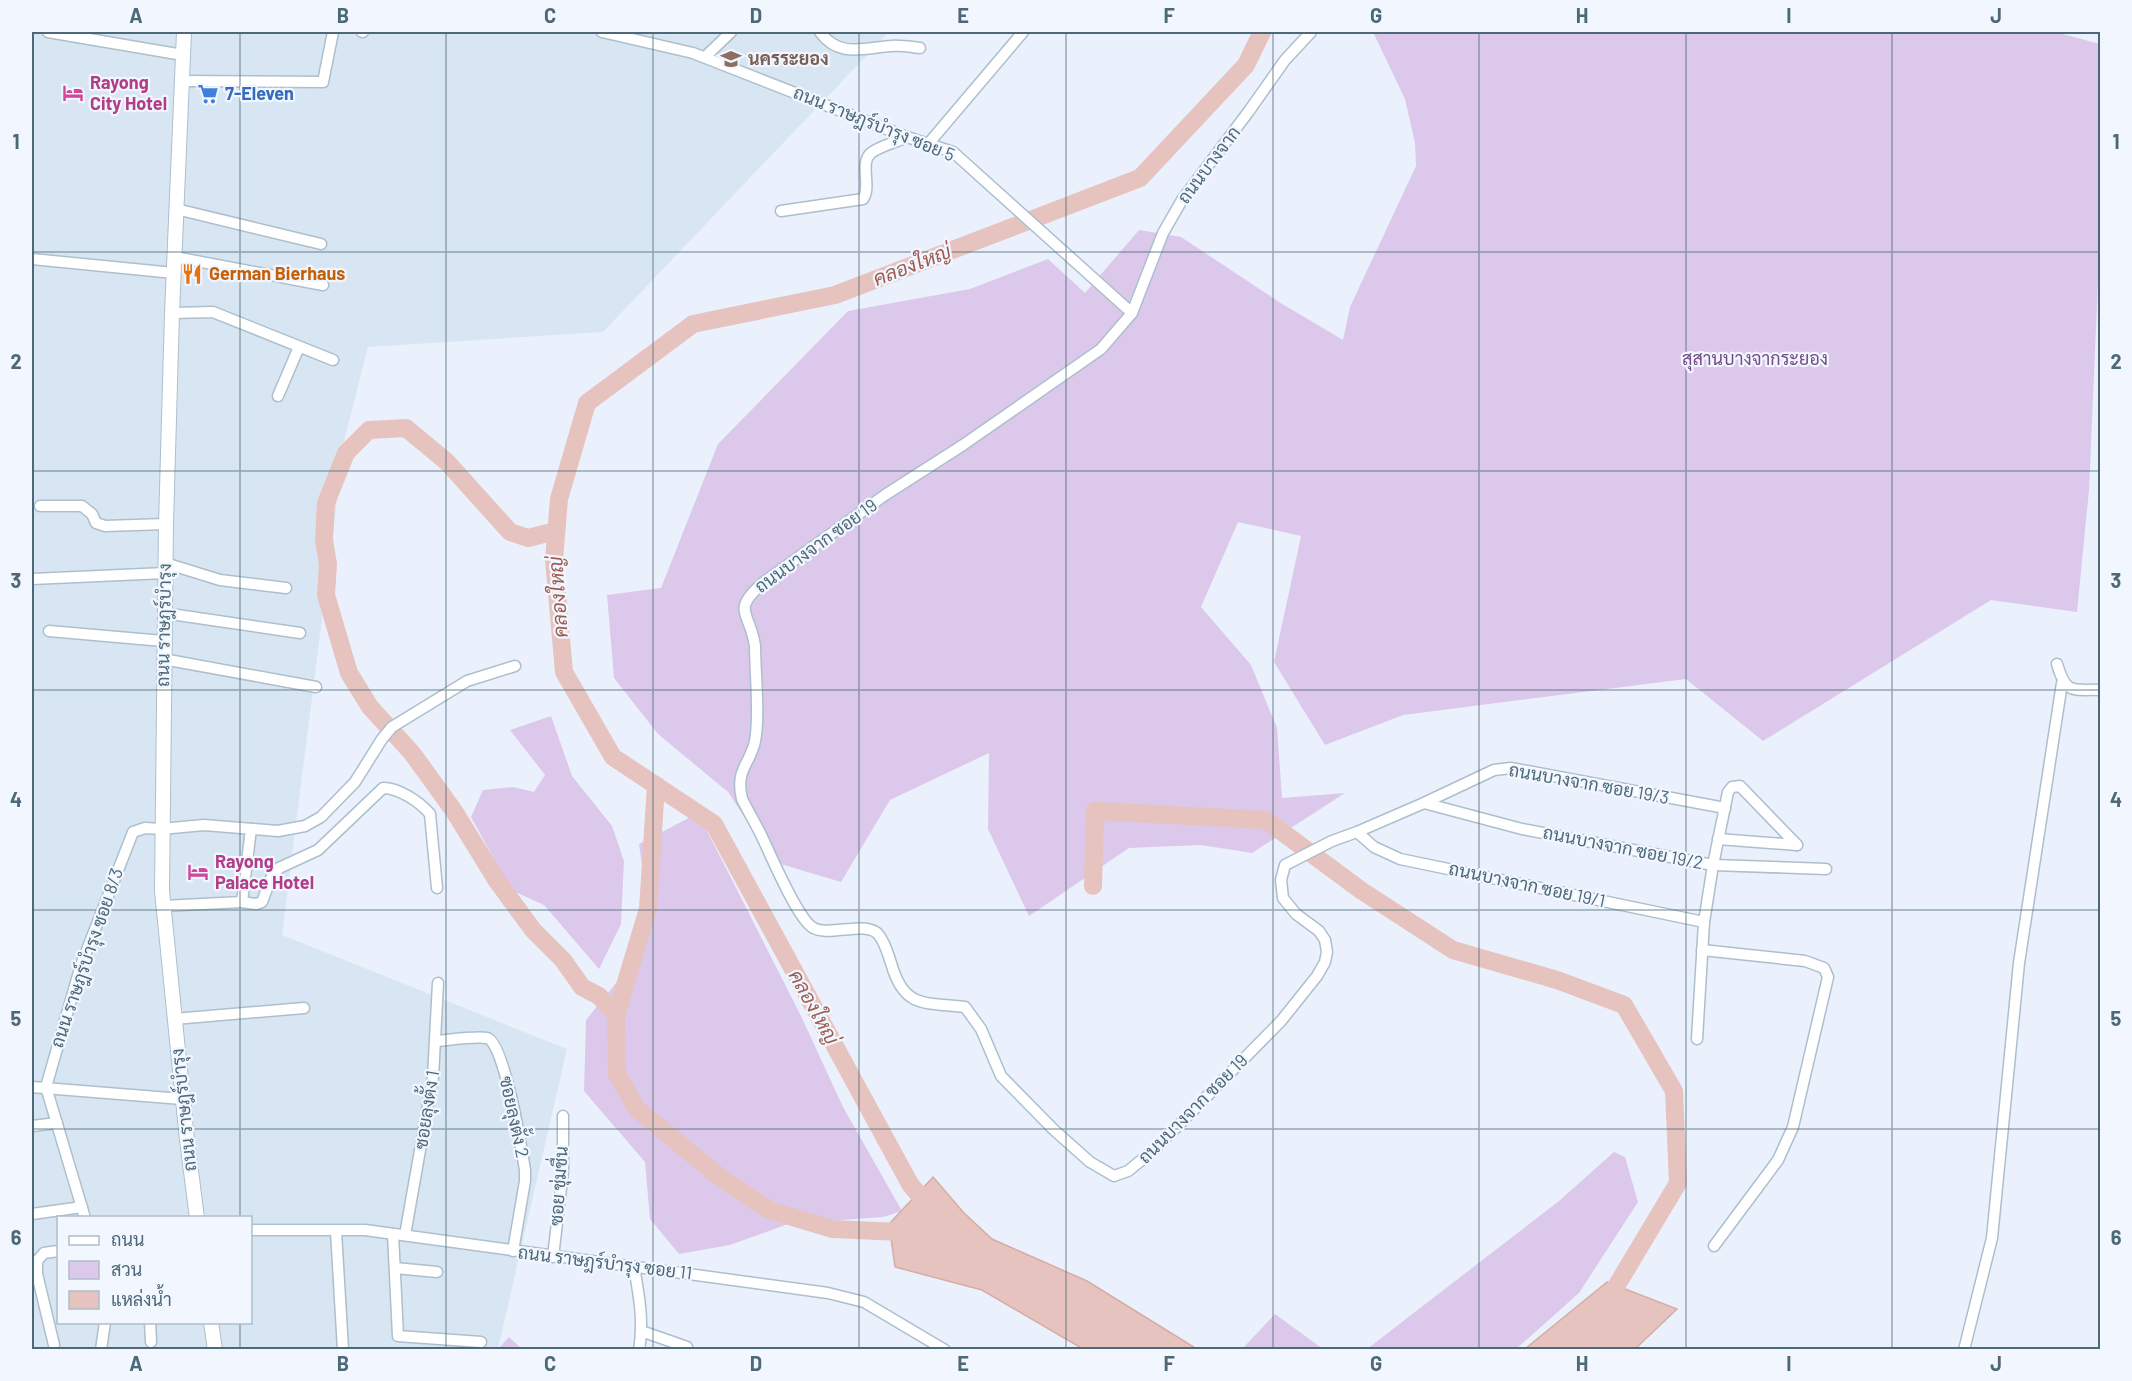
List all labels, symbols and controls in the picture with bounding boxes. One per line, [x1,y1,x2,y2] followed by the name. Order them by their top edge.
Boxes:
[129,3,143,27] text: A
[337,3,349,27] text: B
[544,3,556,27] text: C
[750,3,762,27] text: D
[957,3,969,27] text: E
[1163,3,1175,27] text: F
[1370,3,1382,27] text: G
[1576,3,1588,27] text: H
[1786,3,1792,27] text: I
[1990,3,2002,27] text: J
[719,47,743,71] school or university icon: นครระยอง
[748,47,829,69] place label: นครระยอง
[90,71,167,114] place label: Rayong City Hotel
[790,80,959,167] street label: ถนน ราษฎร์บำรุง ซอย 5
[61,81,85,105] hotel icon: Rayong City Hotel
[196,82,220,106] supermarket icon: 7-Eleven
[225,82,294,104] place label: 7-Eleven
[1172,121,1244,207] street label: ถนนบางจาก
[12,129,20,153] text: 1
[2112,129,2120,153] text: 1
[869,238,955,291] water label: คลองใหญ่
[180,262,204,286] restaurant icon: German Bierhaus
[209,262,345,284] place label: German Bierhaus
[1682,347,1828,371] park label: สุสานบางจากระยอง
[10,349,22,373] text: 2
[2110,349,2122,373] text: 2
[750,493,881,597] street label: ถนนบางจาก ซอย 19
[542,554,573,639] water label: คลองใหญ่
[150,563,177,687] street label: ถนน ราษฎร์บำรุง
[11,568,21,592] text: 3
[2111,568,2121,592] text: 3
[1507,758,1671,808] street label: ถนนบางจาก ซอย 19/3
[10,787,22,811] text: 4
[2110,787,2122,811] text: 4
[1541,821,1705,873] street label: ถนนบางจาก ซอย 19/2
[215,850,314,893] place label: Rayong Palace Hotel
[1447,857,1607,911] street label: ถนนบางจาก ซอย 19/1
[186,860,210,884] hotel icon: Rayong Palace Hotel
[44,865,129,1051] street label: ถนน ราษฎร์บำรุง ซอย 8/3
[784,965,846,1049] water label: คลองใหญ่
[11,1006,22,1030] text: 5
[2111,1006,2122,1030] text: 5
[165,1047,202,1173] street label: ถนน ราษฎร์บำรุง
[1133,1049,1252,1168] street label: ถนนบางจาก ซอย 19
[406,1068,445,1151] street label: ซอยลุงตั้ง 1
[494,1073,538,1160] street label: ซอยลุงตั้ง 2
[540,1145,574,1227] street label: ซอย ชุ่มชื่น
[57,1216,252,1324] legend
[11,1225,22,1249] text: 6
[2111,1225,2122,1249] text: 6
[111,1228,144,1250] text: ถนน
[517,1239,694,1286] street label: ถนน ราษฎร์บำรุง ซอย 11
[111,1258,142,1280] text: สวน
[111,1284,172,1310] text: แหล่งน้ำ
[129,1351,143,1375] text: A
[337,1351,349,1375] text: B
[544,1351,556,1375] text: C
[750,1351,762,1375] text: D
[957,1351,969,1375] text: E
[1163,1351,1175,1375] text: F
[1370,1351,1382,1375] text: G
[1576,1351,1588,1375] text: H
[1786,1351,1792,1375] text: I
[1990,1351,2002,1375] text: J

